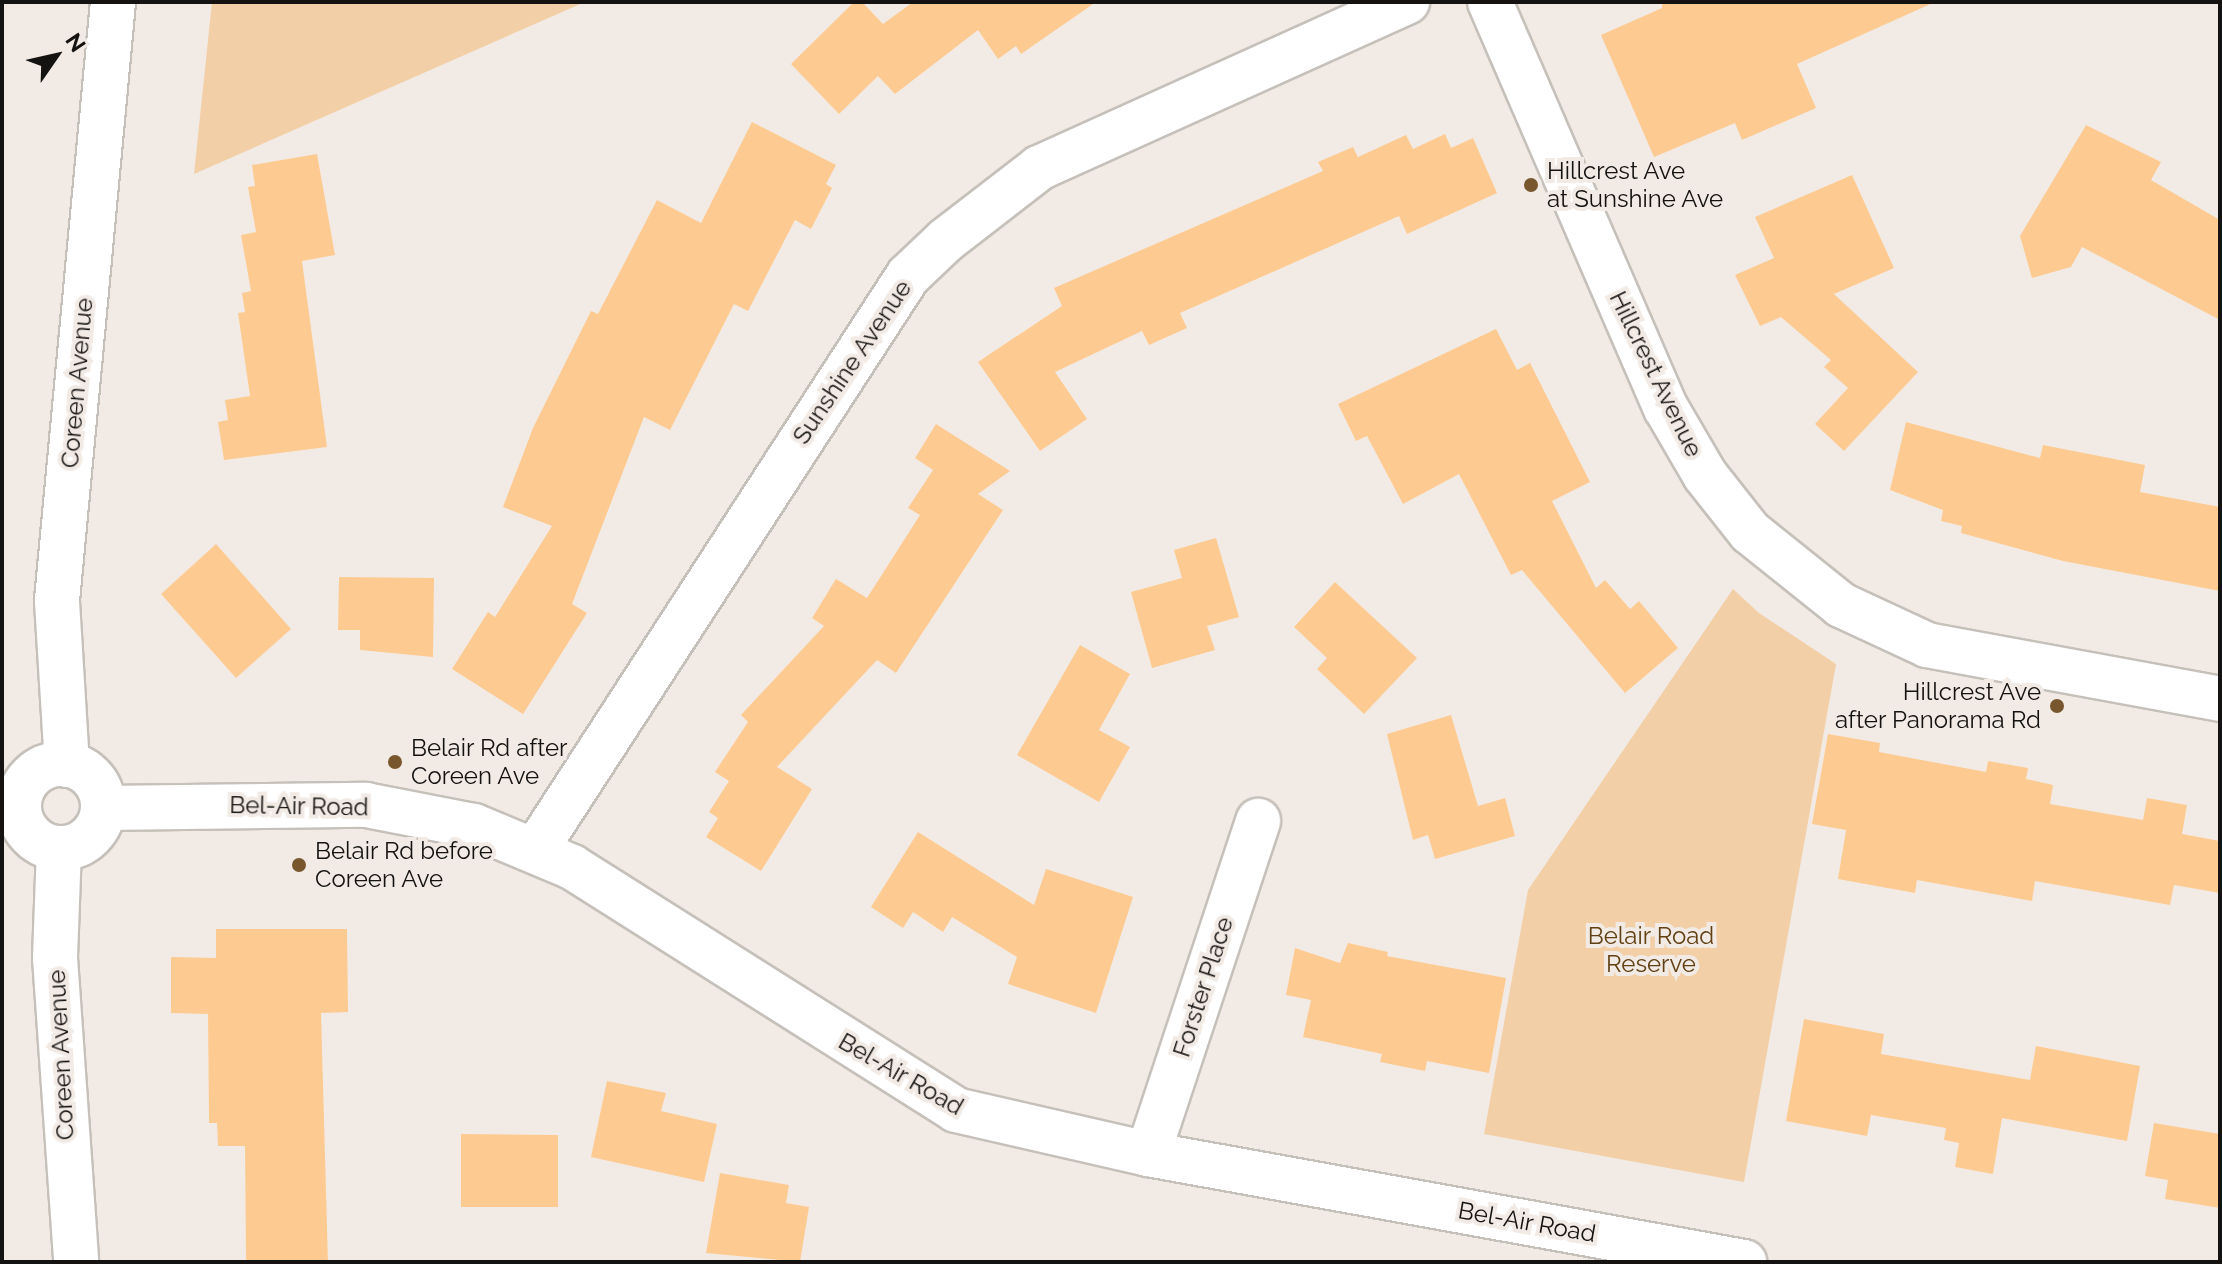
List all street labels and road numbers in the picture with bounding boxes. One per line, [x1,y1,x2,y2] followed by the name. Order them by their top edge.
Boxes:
[786,274,918,450] street label: Sunshine Avenue
[1603,286,1709,462] street label: Hillcrest Avenue
[55,296,99,470] street label: Coreen Avenue
[229,790,369,822] street label: Bel-Air Road
[1167,913,1239,1061] street label: Forster Place
[42,969,80,1141] street label: Coreen Avenue
[833,1027,969,1121] street label: Bel-Air Road
[1456,1196,1598,1248] street label: Bel-Air Road

